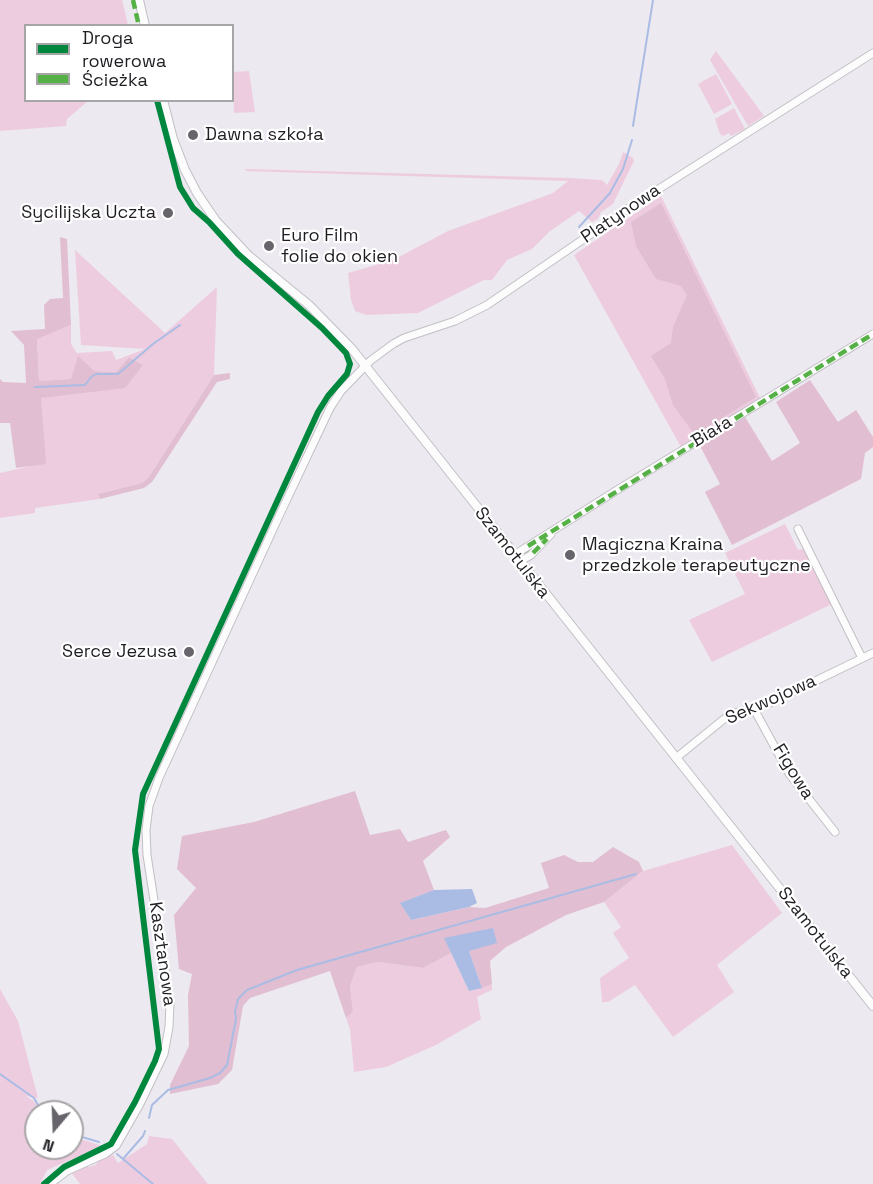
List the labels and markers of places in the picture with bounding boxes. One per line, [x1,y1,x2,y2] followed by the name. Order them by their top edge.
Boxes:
[205,124,324,146] place label: Dawna szkoła
[186,128,200,142] marker: Dawna szkoła
[21,202,156,224] place label: Sycilijska Uczta
[161,206,175,220] marker: Sycilijska Uczta
[281,225,398,268] place label: Euro Film folie do okien
[262,239,276,253] marker: Euro Film folie do okien
[582,534,811,576] place label: Magiczna Kraina przedzkole terapeutyczne
[563,548,577,562] marker: Magiczna Kraina przedzkole terapeutyczne
[62,641,177,663] place label: Serce Jezusa
[182,645,196,659] marker: Serce Jezusa

